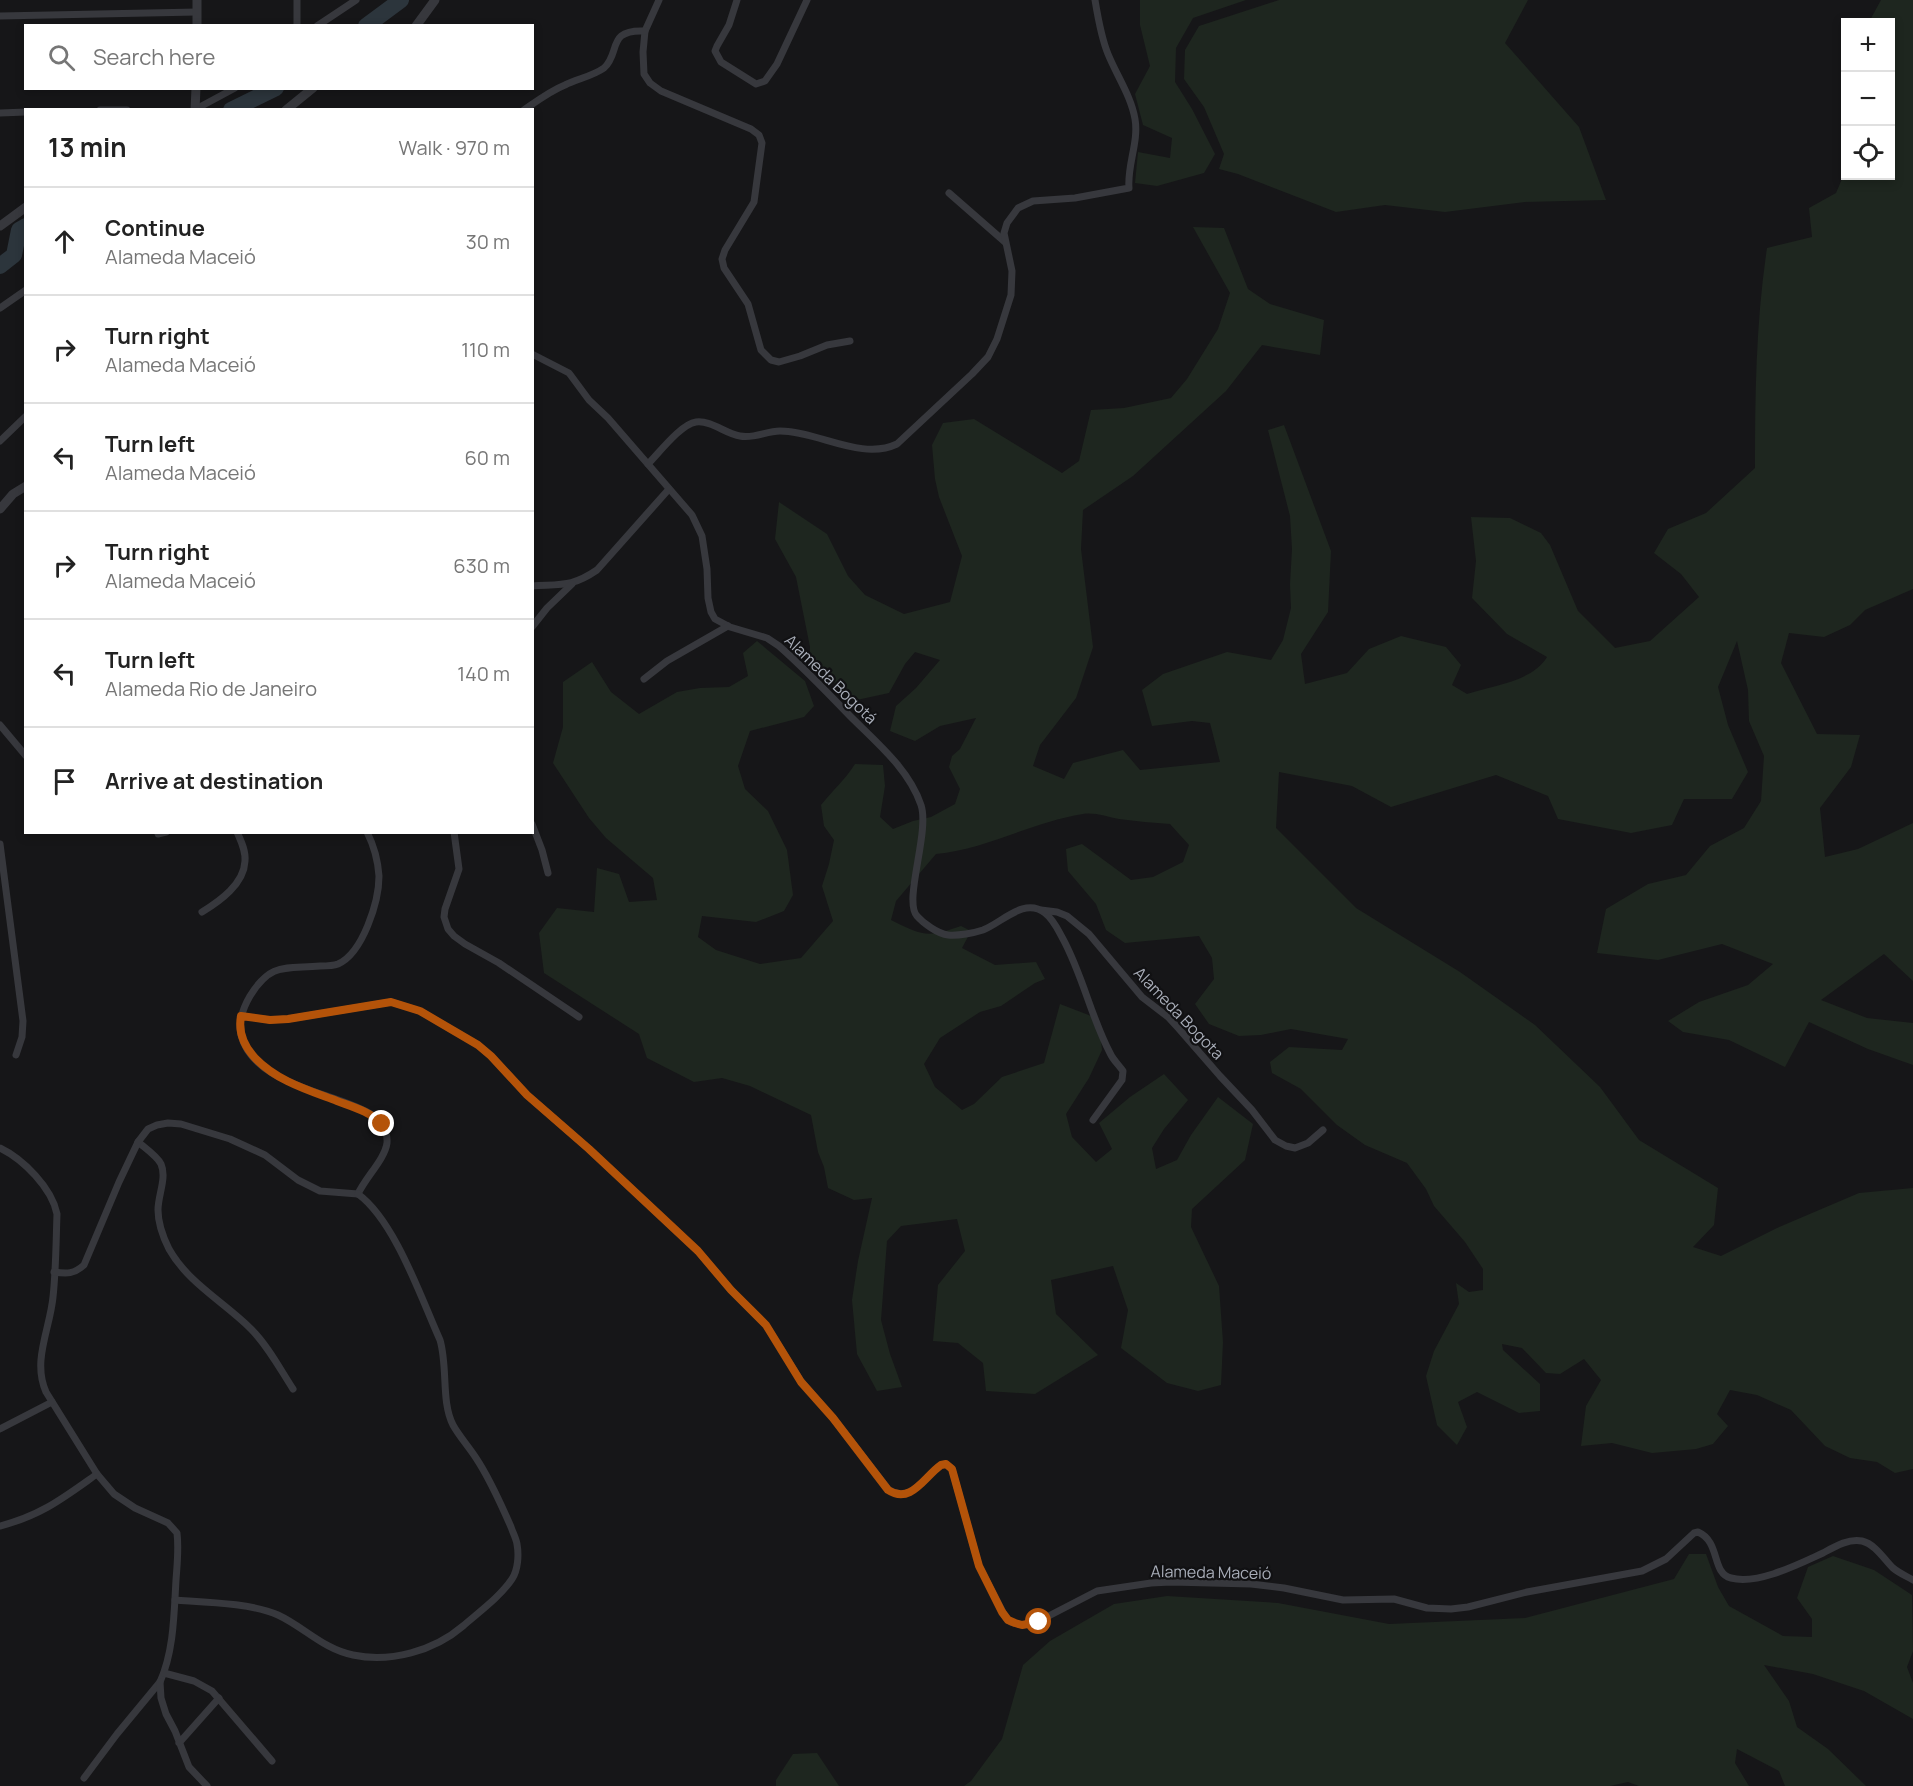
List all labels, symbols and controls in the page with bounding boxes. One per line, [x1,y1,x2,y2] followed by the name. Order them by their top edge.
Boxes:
[1841,18,1895,180] map controls
[1841,18,1895,72] button: +
[24,24,534,90] search box
[45,41,78,74] icon: search
[93,42,215,72] text: Search here
[1841,72,1895,126] button: −
[1841,126,1895,180] button: locate
[48,129,127,165] text: 13 min
[399,134,510,161] text: Walk · 970 m
[105,213,205,243] text: Continue
[48,225,81,258] icon: ahead
[466,228,510,255] text: 30 m
[105,243,256,270] text: Alameda Maceió
[105,321,210,351] text: Turn right
[48,333,81,366] icon: right
[461,336,510,363] text: 110 m
[105,351,256,378] text: Alameda Maceió
[105,429,195,459] text: Turn left
[48,441,81,474] icon: left
[464,444,510,471] text: 60 m
[105,459,256,486] text: Alameda Maceió
[105,537,210,567] text: Turn right
[48,549,81,582] icon: right
[453,552,510,579] text: 630 m
[105,567,256,594] text: Alameda Maceió
[780,629,882,729] street label: Alameda Bogotá
[105,645,195,675] text: Turn left
[48,657,81,690] icon: left
[457,660,510,687] text: 140 m
[105,675,317,702] text: Alameda Rio de Janeiro
[48,765,81,798] icon: arrive
[105,766,323,796] text: Arrive at destination
[1129,962,1229,1064] street label: Alameda Bogota
[368,1110,394,1136] route end
[1150,1560,1272,1584] street label: Alameda Maceió
[1025,1608,1051,1634] route start

